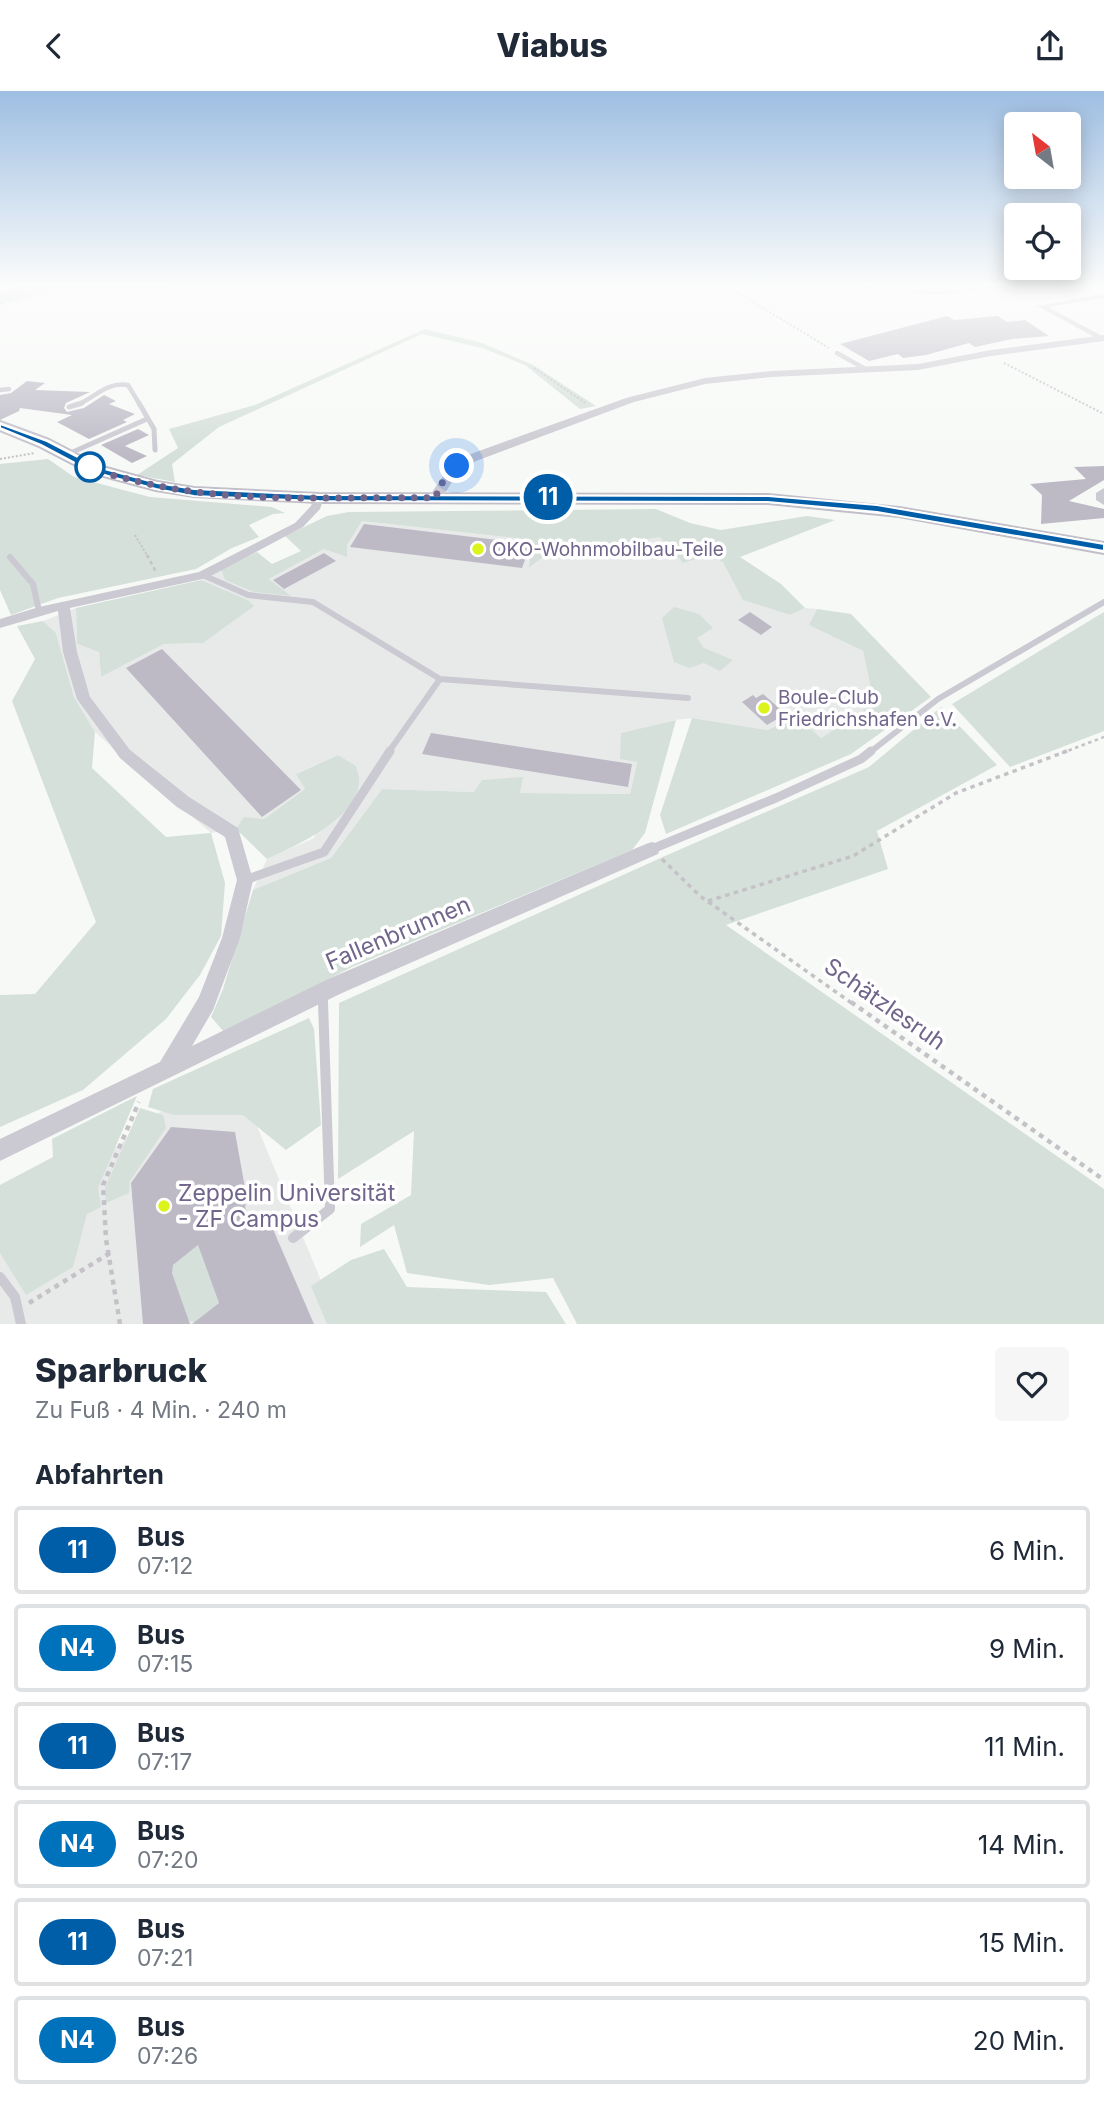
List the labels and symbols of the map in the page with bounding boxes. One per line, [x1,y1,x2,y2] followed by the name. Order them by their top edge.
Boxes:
[1004,112,1082,189] north arrow
[439,448,474,483] your location
[75,452,105,482] unlabelled marker
[516,474,580,520] line badge: 11
[492,538,724,561] place label: OKO-Wohnmobilbau-Teile
[470,541,486,557] marker: OKO-Wohnmobilbau-Teile
[778,686,957,731] place label: Boule-Club Friedrichshafen e.V.
[756,700,772,716] marker: Boule-Club Friedrichshafen e.V.
[321,890,475,976] street label: Fallenbrunnen
[819,952,951,1056] street label: Schätzlesruh
[178,1179,396,1233] place label: Zeppelin Universität - ZF Campus
[156,1198,172,1214] marker: Zeppelin Universität - ZF Campus

